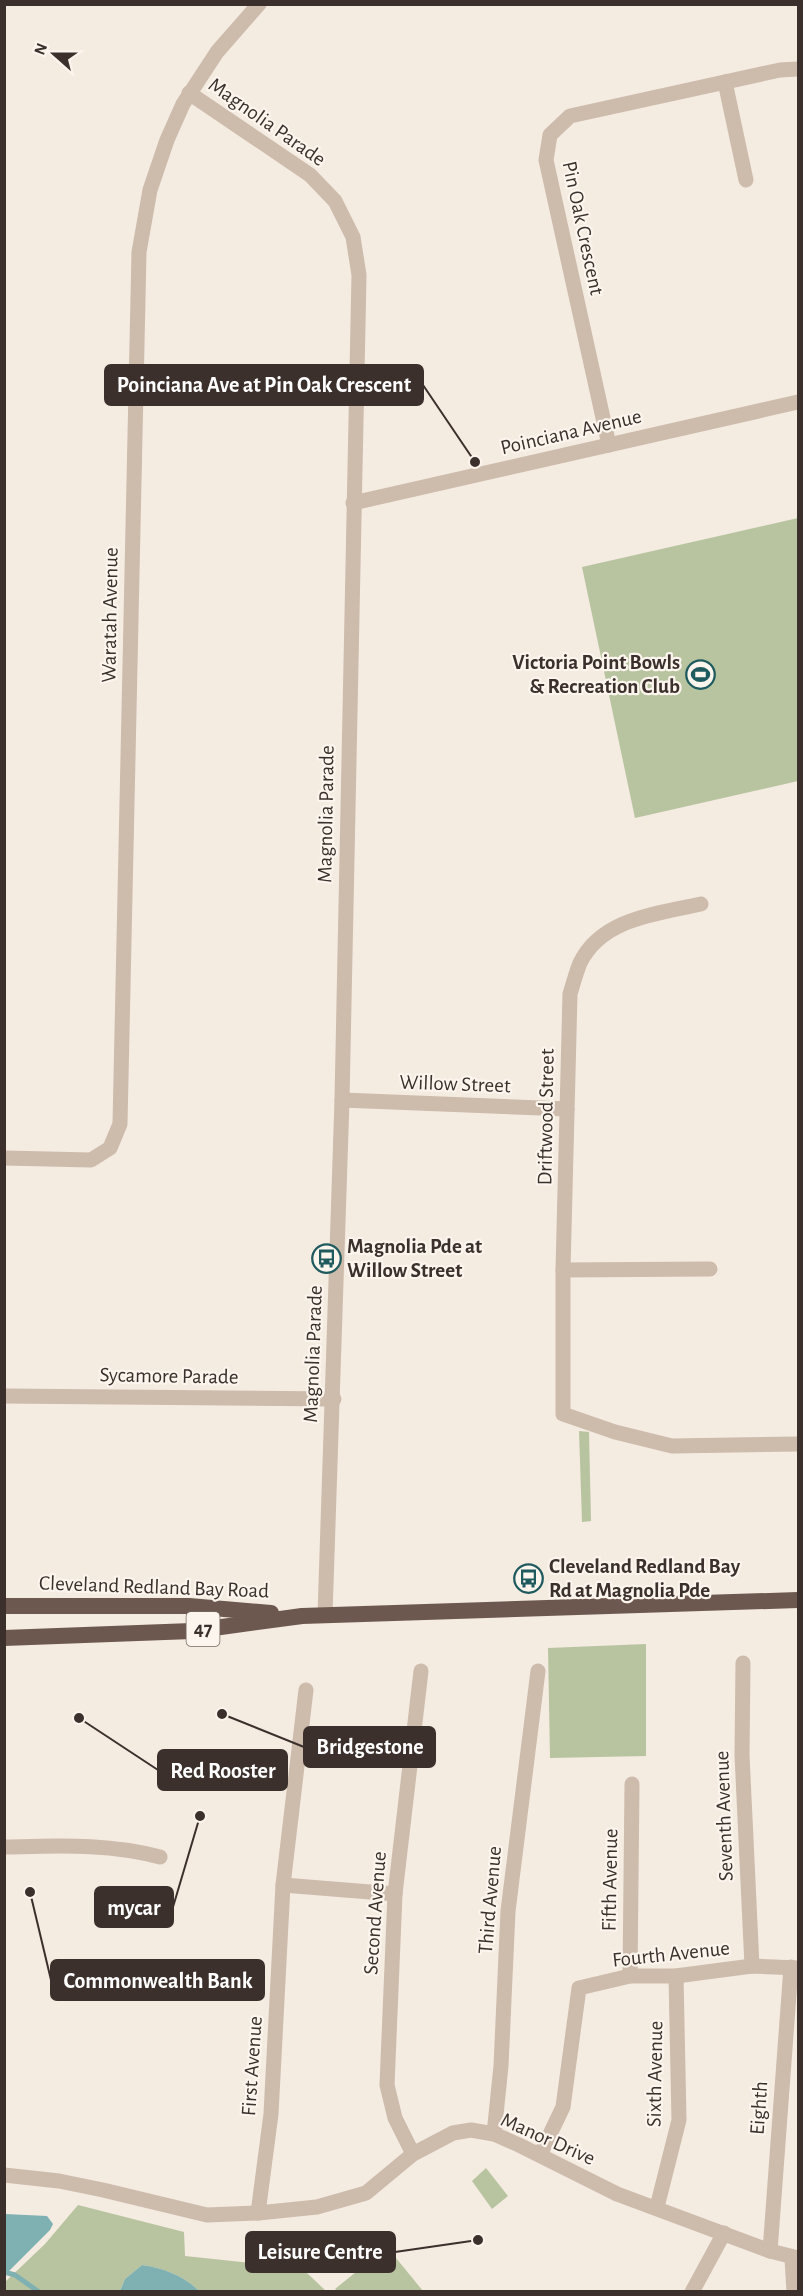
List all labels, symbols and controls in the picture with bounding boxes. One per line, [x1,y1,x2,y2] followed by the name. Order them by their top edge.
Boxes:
[24,24,84,84] north arrow
[31,41,50,57] text: N
[205,74,329,170] street label: Magnolia Parade
[559,159,608,297] street label: Pin Oak Crescent
[105,365,423,405] callout: Poinciana Ave at Pin Oak Crescent
[117,374,412,396] text: Poinciana Ave at Pin Oak Crescent
[498,406,644,458] street label: Poinciana Avenue
[98,547,122,683] street label: Waratah Avenue
[512,652,680,697] place label: Victoria Point Bowls & Recreation Club
[685,658,717,690] sports icon: Victoria Point Bowls & Recreation Club
[314,745,338,883] street label: Magnolia Parade
[534,1048,558,1186] street label: Driftwood Street
[399,1072,511,1096] street label: Willow Street
[347,1236,482,1281] place label: Magnolia Pde at Willow Street
[310,1242,342,1274] bus stop icon: Magnolia Pde at Willow Street
[300,1285,326,1423] street label: Magnolia Parade
[99,1364,239,1388] street label: Sycamore Parade
[549,1556,741,1601] place label: Cleveland Redland Bay Rd at Magnolia Pde
[512,1562,544,1594] bus stop icon: Cleveland Redland Bay Rd at Magnolia Pde
[39,1572,269,1602] street label: Cleveland Redland Bay Road
[186,1612,220,1646] road number: 47
[304,1727,435,1767] callout: Bridgestone
[316,1736,424,1758] text: Bridgestone
[158,1750,287,1790] callout: Red Rooster
[711,1750,737,1882] street label: Seventh Avenue
[170,1760,276,1782] text: Red Rooster
[599,1828,621,1932] street label: Fifth Avenue
[475,1845,505,1955] street label: Third Avenue
[360,1851,390,1975] street label: Second Avenue
[95,1887,173,1927] callout: mycar
[107,1897,161,1920] text: mycar
[611,1937,731,1971] street label: Fourth Avenue
[51,1960,264,2000] callout: Commonwealth Bank
[63,1970,253,1992] text: Commonwealth Bank
[238,2015,266,2117] street label: First Avenue
[644,2021,666,2127] street label: Sixth Avenue
[747,2080,771,2136] street label: Eighth
[498,2109,598,2169] street label: Manor Drive
[246,2232,395,2272] callout: Leisure Centre
[257,2241,383,2263] text: Leisure Centre

